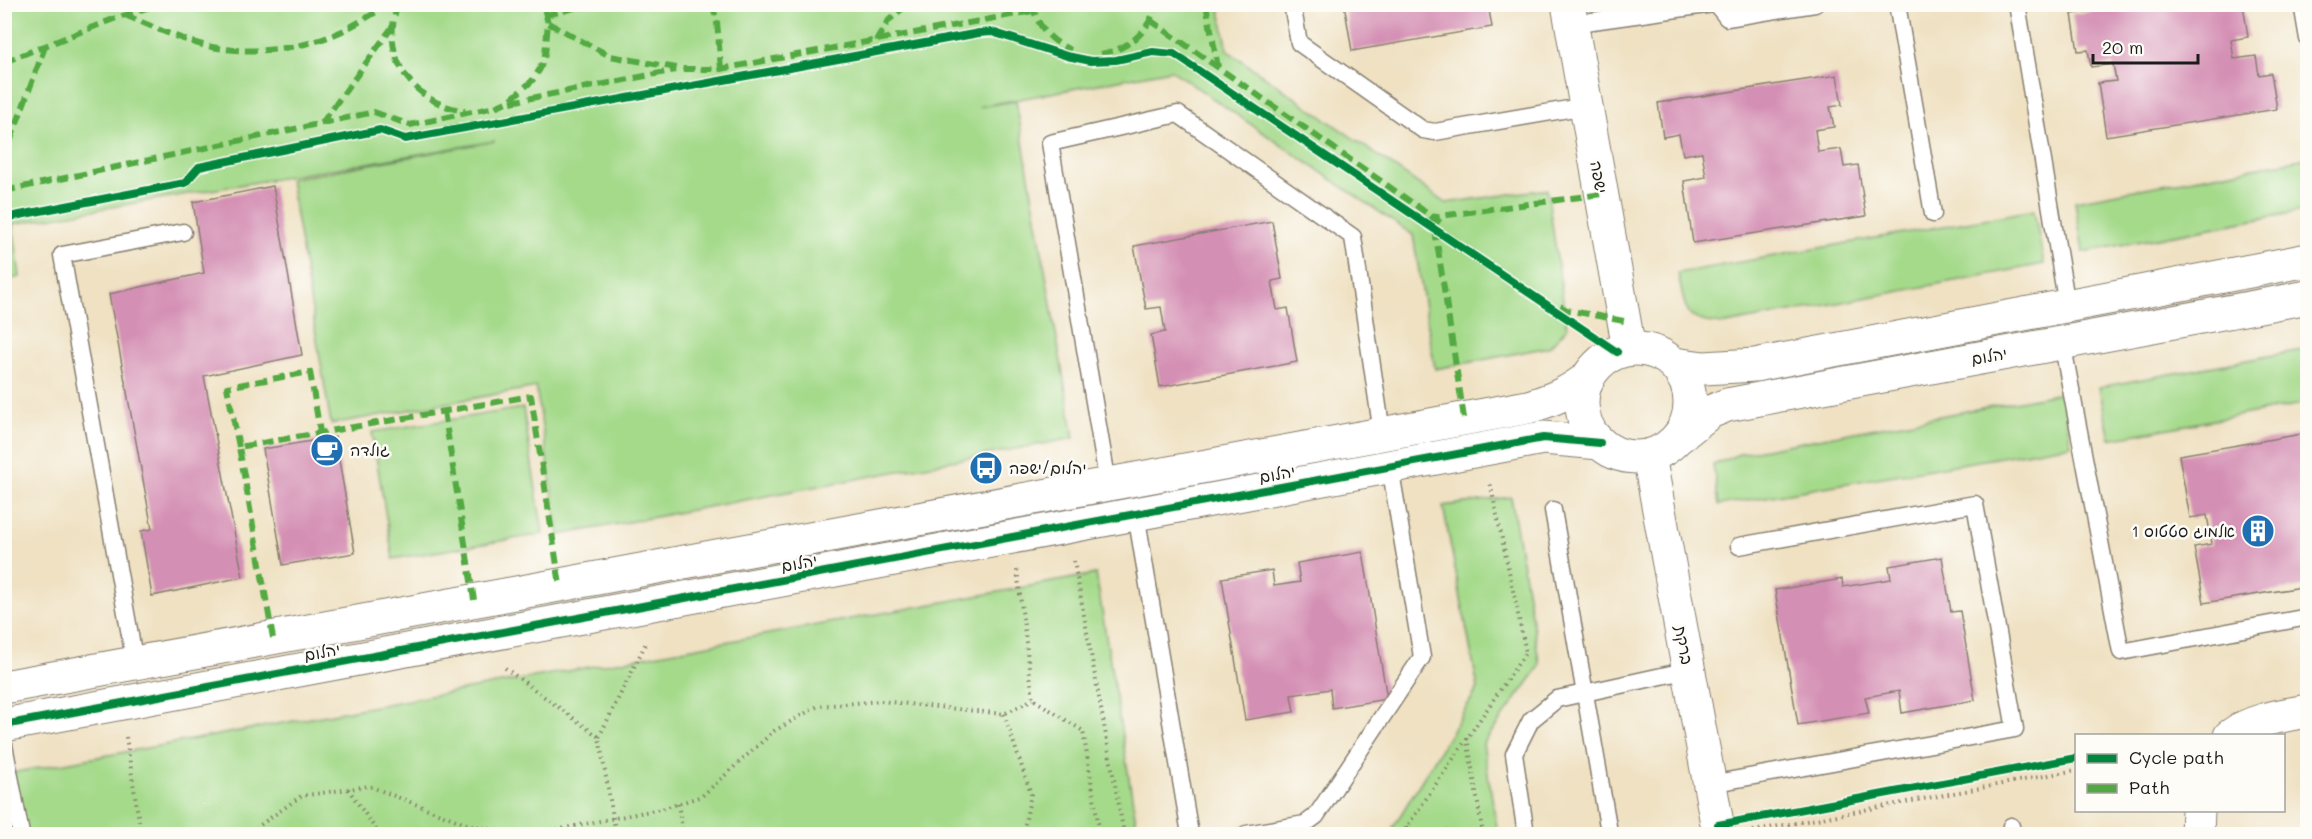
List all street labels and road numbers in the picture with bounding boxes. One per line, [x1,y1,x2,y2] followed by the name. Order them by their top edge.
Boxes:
[1586,159,1613,195] street label: ישפה
[1969,342,2009,369] street label: יהלום
[1257,460,1297,487] street label: יהלום
[779,549,819,576] street label: יהלום
[1670,623,1699,666] street label: ברקת
[302,638,342,665] street label: יהלום

